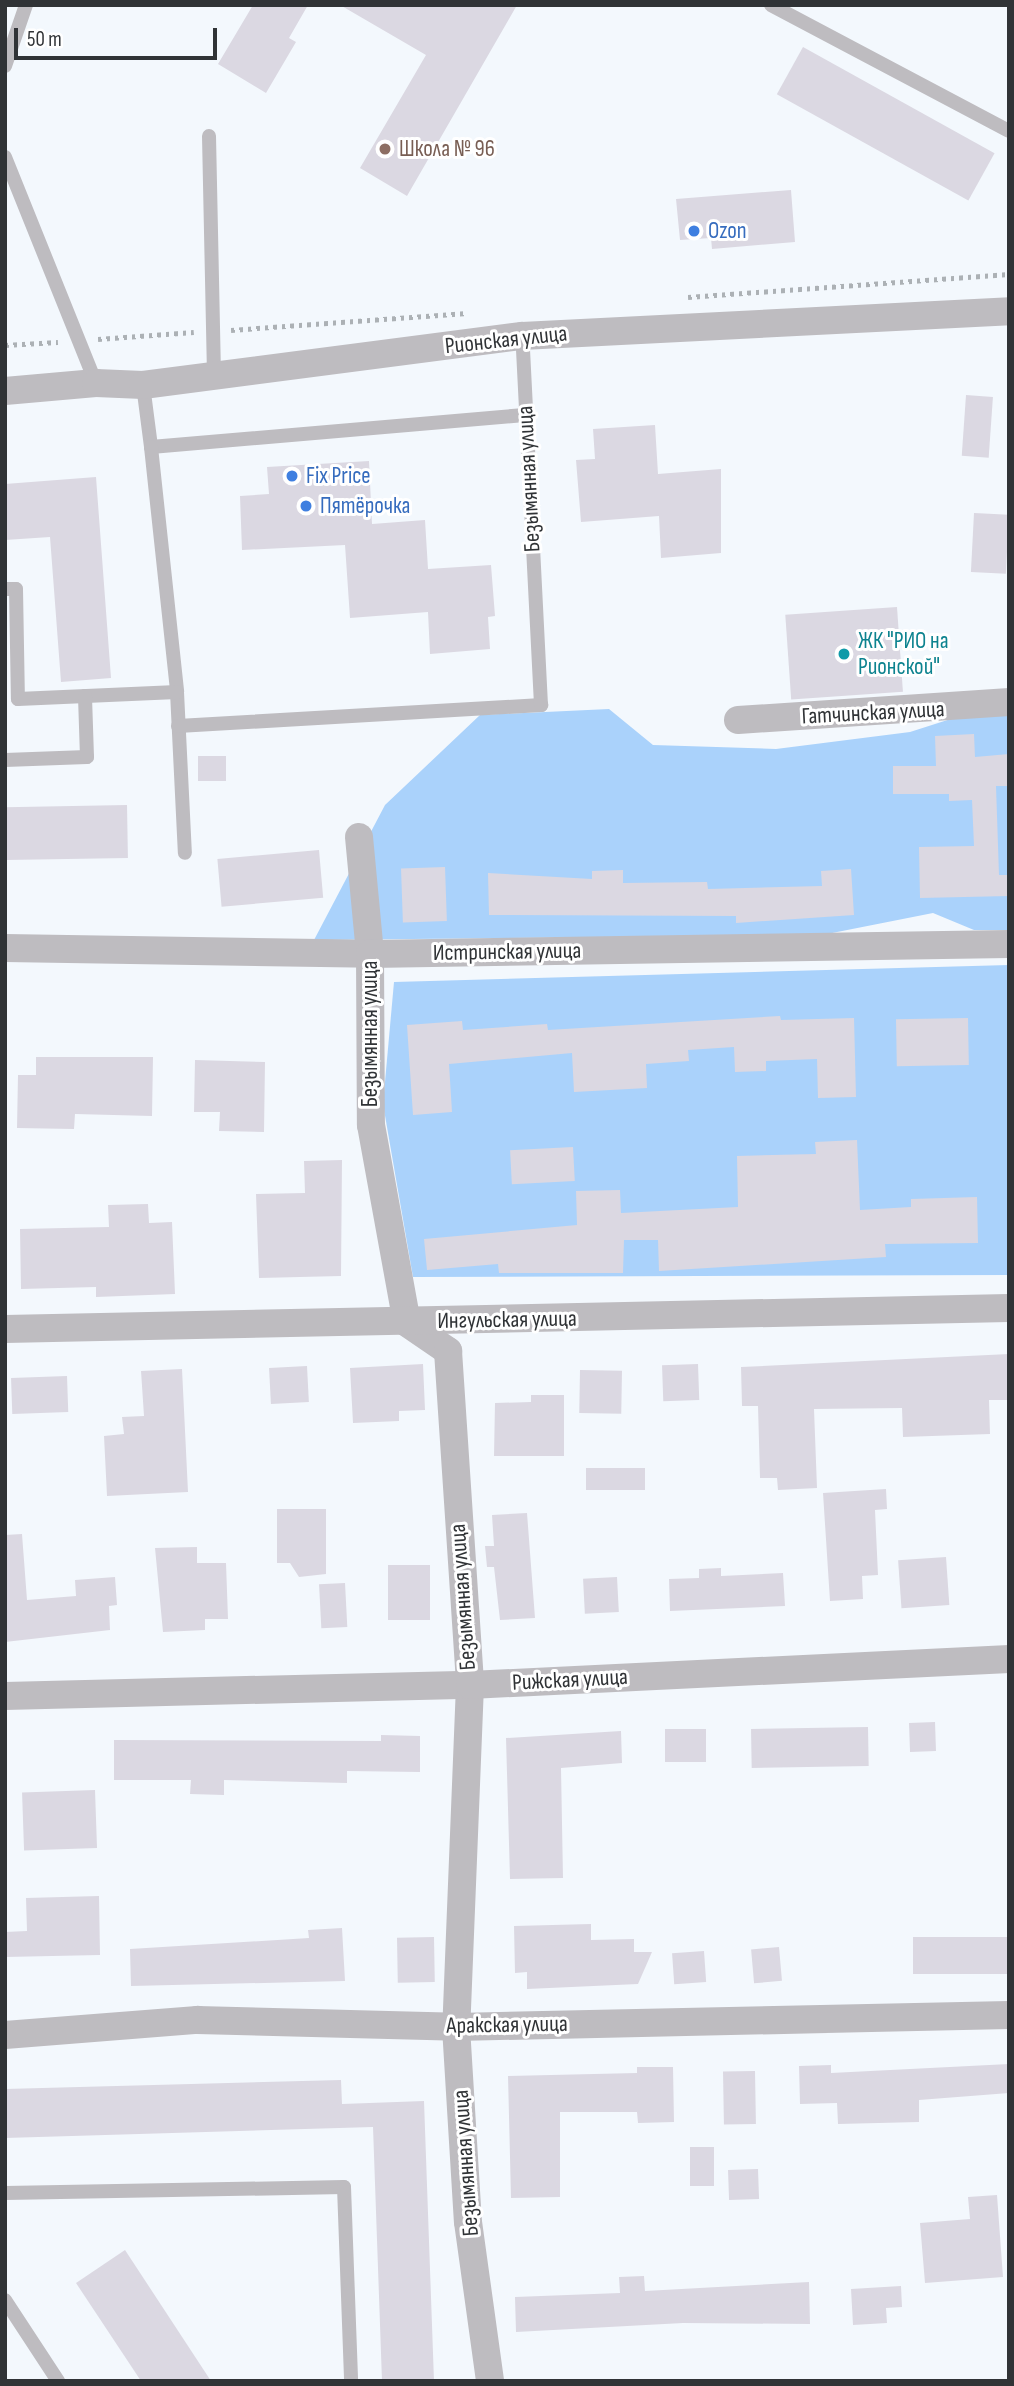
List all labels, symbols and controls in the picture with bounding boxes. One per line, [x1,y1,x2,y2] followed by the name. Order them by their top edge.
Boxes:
[18,14,220,58] scale bar
[27,27,62,52] text: 50 m
[399,135,495,163] place label: Школа № 96
[377,141,393,157] marker: Школа № 96
[708,217,747,245] place label: Ozon
[686,223,702,239] marker: Ozon
[444,320,568,360] street label: Рионская улица
[511,405,547,553] street label: Безымянная улица
[306,462,371,490] place label: Fix Price
[284,468,300,484] marker: Fix Price
[320,492,410,520] place label: Пятёрочка
[298,498,314,514] marker: Пятёрочка
[858,627,949,681] place label: ЖК "РИО на Рионской"
[836,646,852,662] marker: ЖК "РИО на Рионской"
[801,695,945,731] street label: Гатчинская улица
[433,937,581,967] street label: Истринская улица
[356,961,384,1107] street label: Безымянная улица
[437,1305,577,1335] street label: Ингульская улица
[444,1523,482,1671] street label: Безымянная улица
[511,1663,629,1697] street label: Рижская улица
[446,2010,568,2040] street label: Аракская улица
[447,2089,485,2237] street label: Безымянная улица

